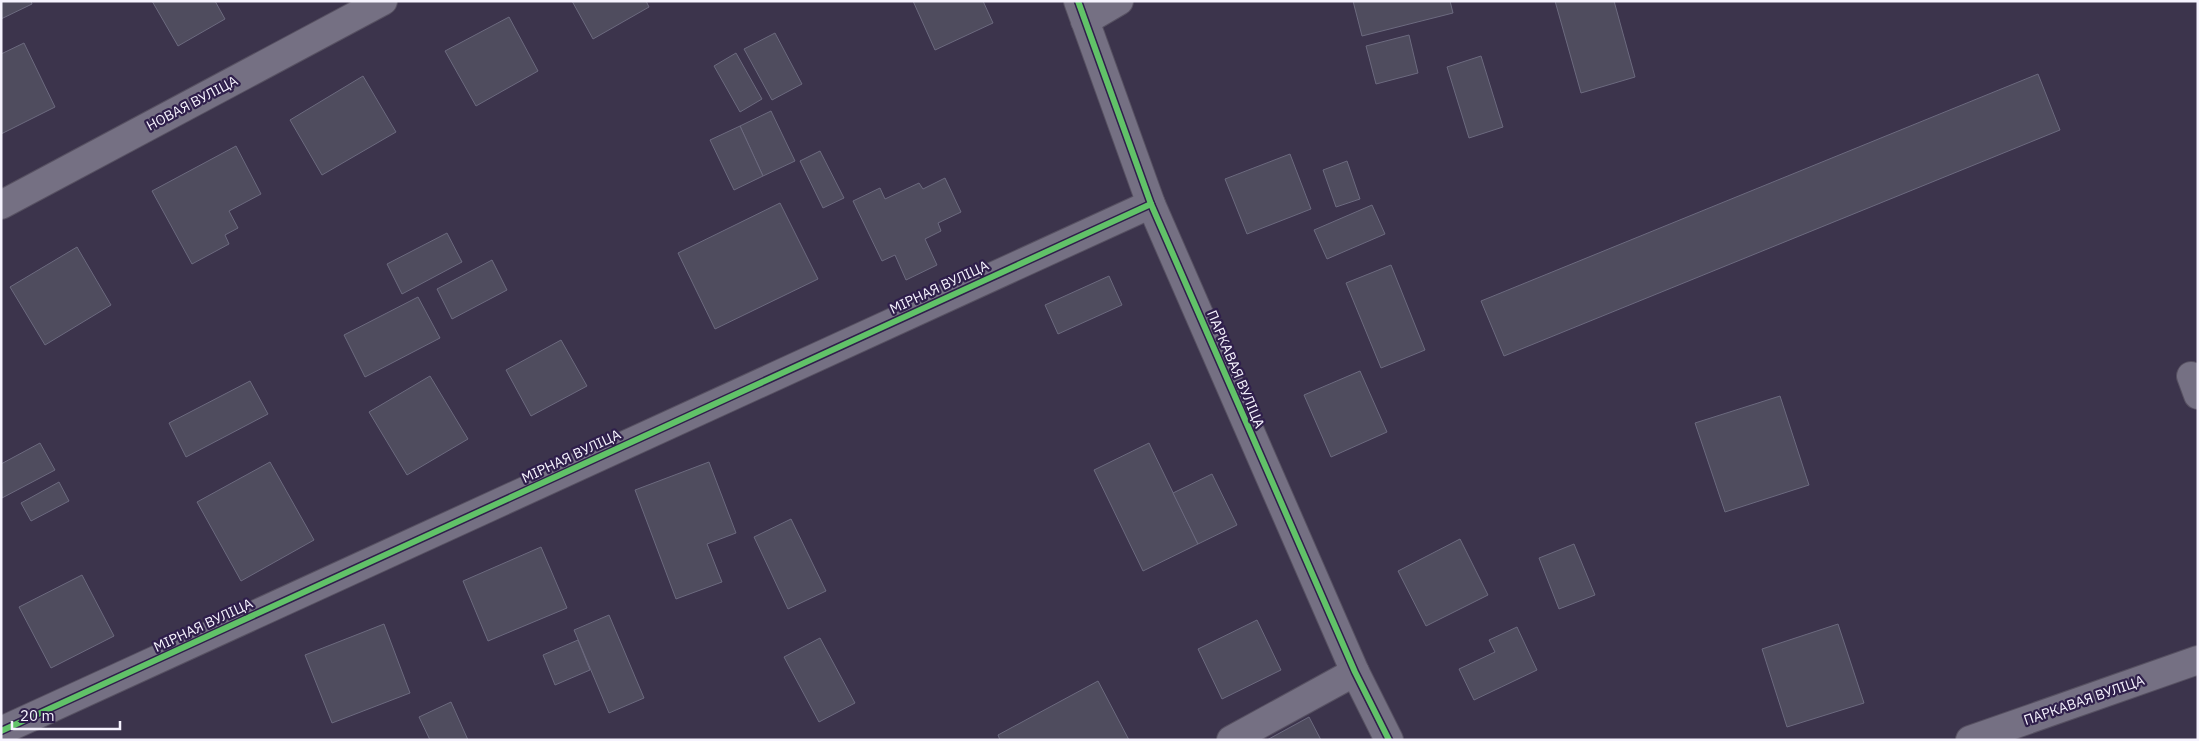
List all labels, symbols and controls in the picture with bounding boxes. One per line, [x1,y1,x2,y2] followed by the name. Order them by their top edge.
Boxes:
[143,71,241,135] street label: НОВАЯ ВУЛІЦА
[886,256,992,318] street label: МІРНАЯ ВУЛІЦА
[1203,307,1269,431] street label: ПАРКАВАЯ ВУЛІЦА
[518,425,624,487] street label: МІРНАЯ ВУЛІЦА
[150,594,256,656] street label: МІРНАЯ ВУЛІЦА
[2021,671,2147,729] street label: ПАРКАВАЯ ВУЛІЦА
[12,698,120,730] scale bar
[20,706,55,725] text: 20 m

